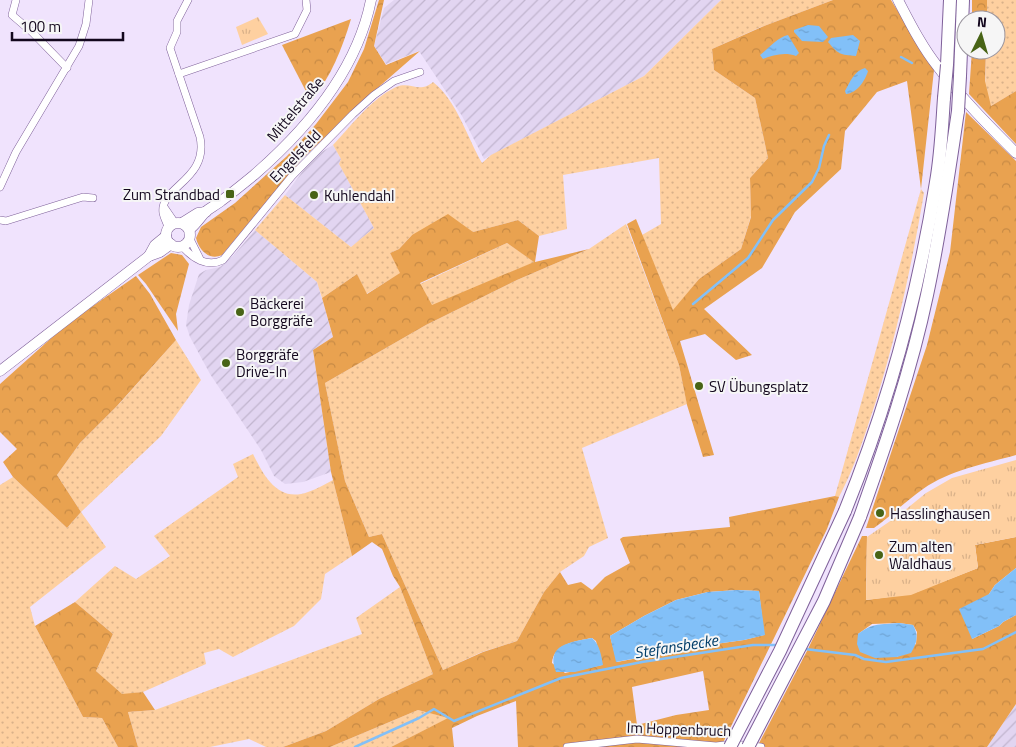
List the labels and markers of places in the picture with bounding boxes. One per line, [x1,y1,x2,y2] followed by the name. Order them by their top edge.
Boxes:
[123,183,220,206] place label: Zum Strandbad
[324,184,394,207] place label: Kuhlendahl
[224,188,236,200] marker: Zum Strandbad
[308,189,320,201] marker: Kuhlendahl
[250,292,313,332] place label: Bäckerei Borggräfe
[234,306,246,318] marker: Bäckerei Borggräfe
[236,343,299,383] place label: Borggräfe Drive-In
[220,357,232,369] marker: Borggräfe Drive-In
[709,375,808,398] place label: SV Übungsplatz
[693,380,705,392] marker: SV Übungsplatz
[890,502,990,525] place label: Hasslinghausen
[874,507,886,519] marker: Hasslinghausen
[889,535,953,575] place label: Zum alten Waldhaus
[873,549,885,561] marker: Zum alten Waldhaus

